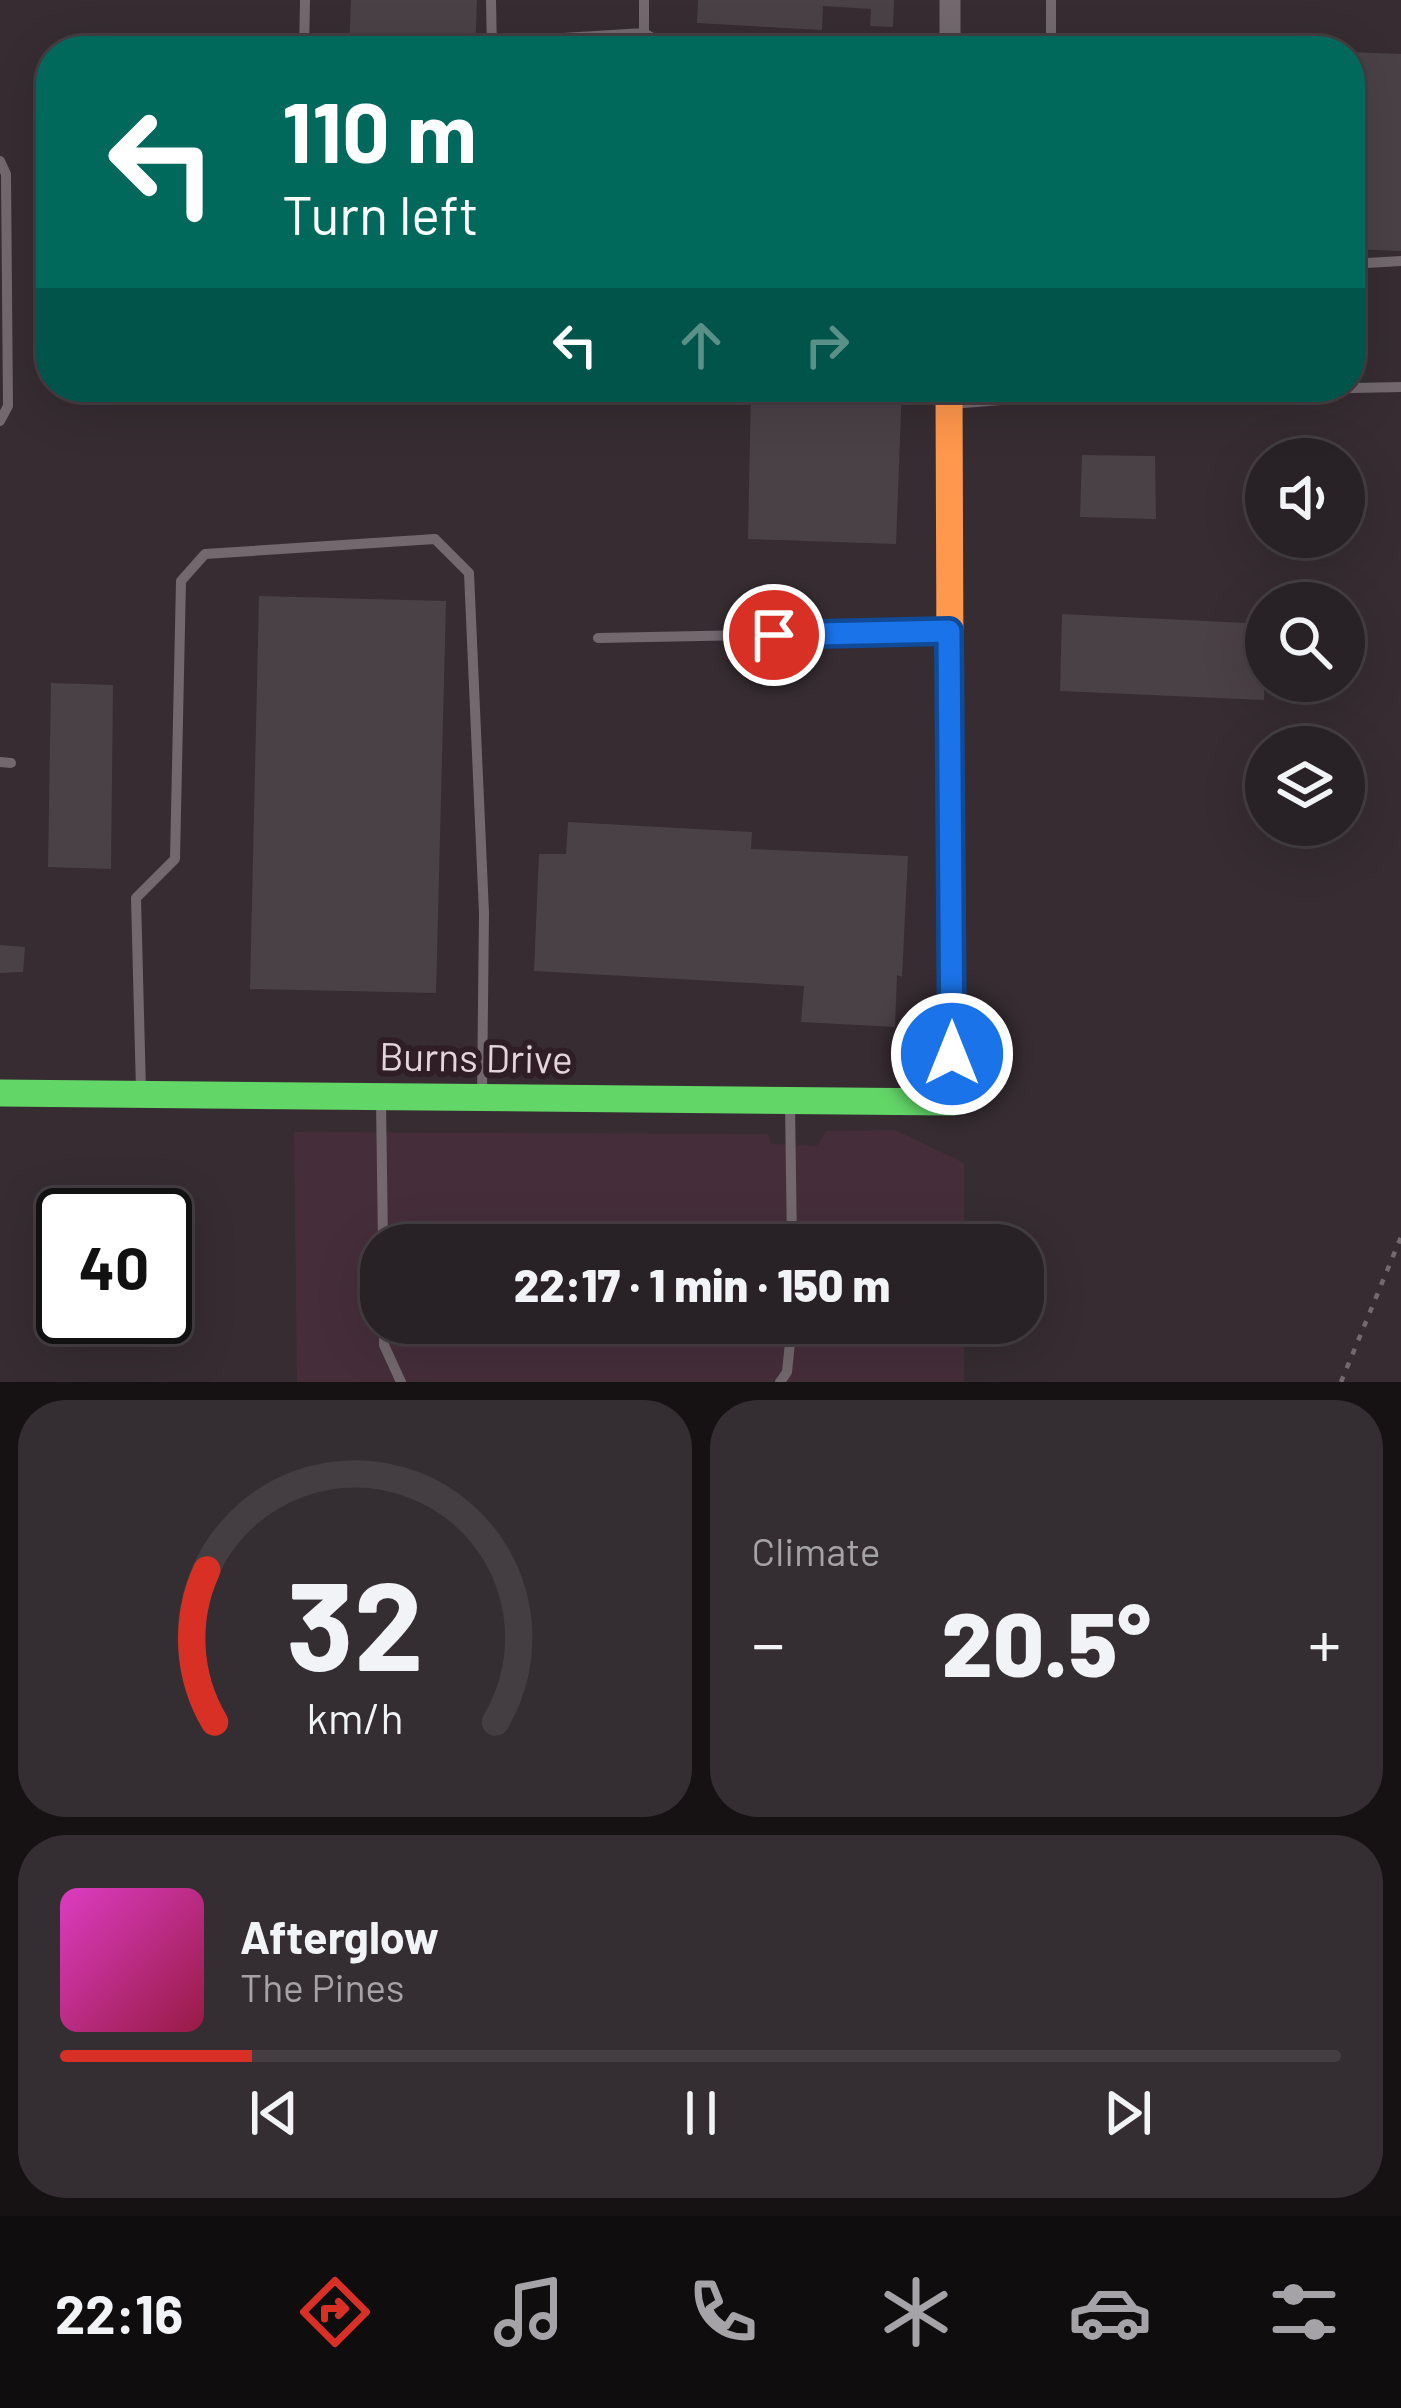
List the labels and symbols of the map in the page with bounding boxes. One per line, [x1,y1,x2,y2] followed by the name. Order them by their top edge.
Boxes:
[723,584,825,686] pin
[889,991,1015,1117] position arrow
[379,1031,573,1082] street label: Burns Drive
[36,1188,192,1344] speed limit sign: 40

